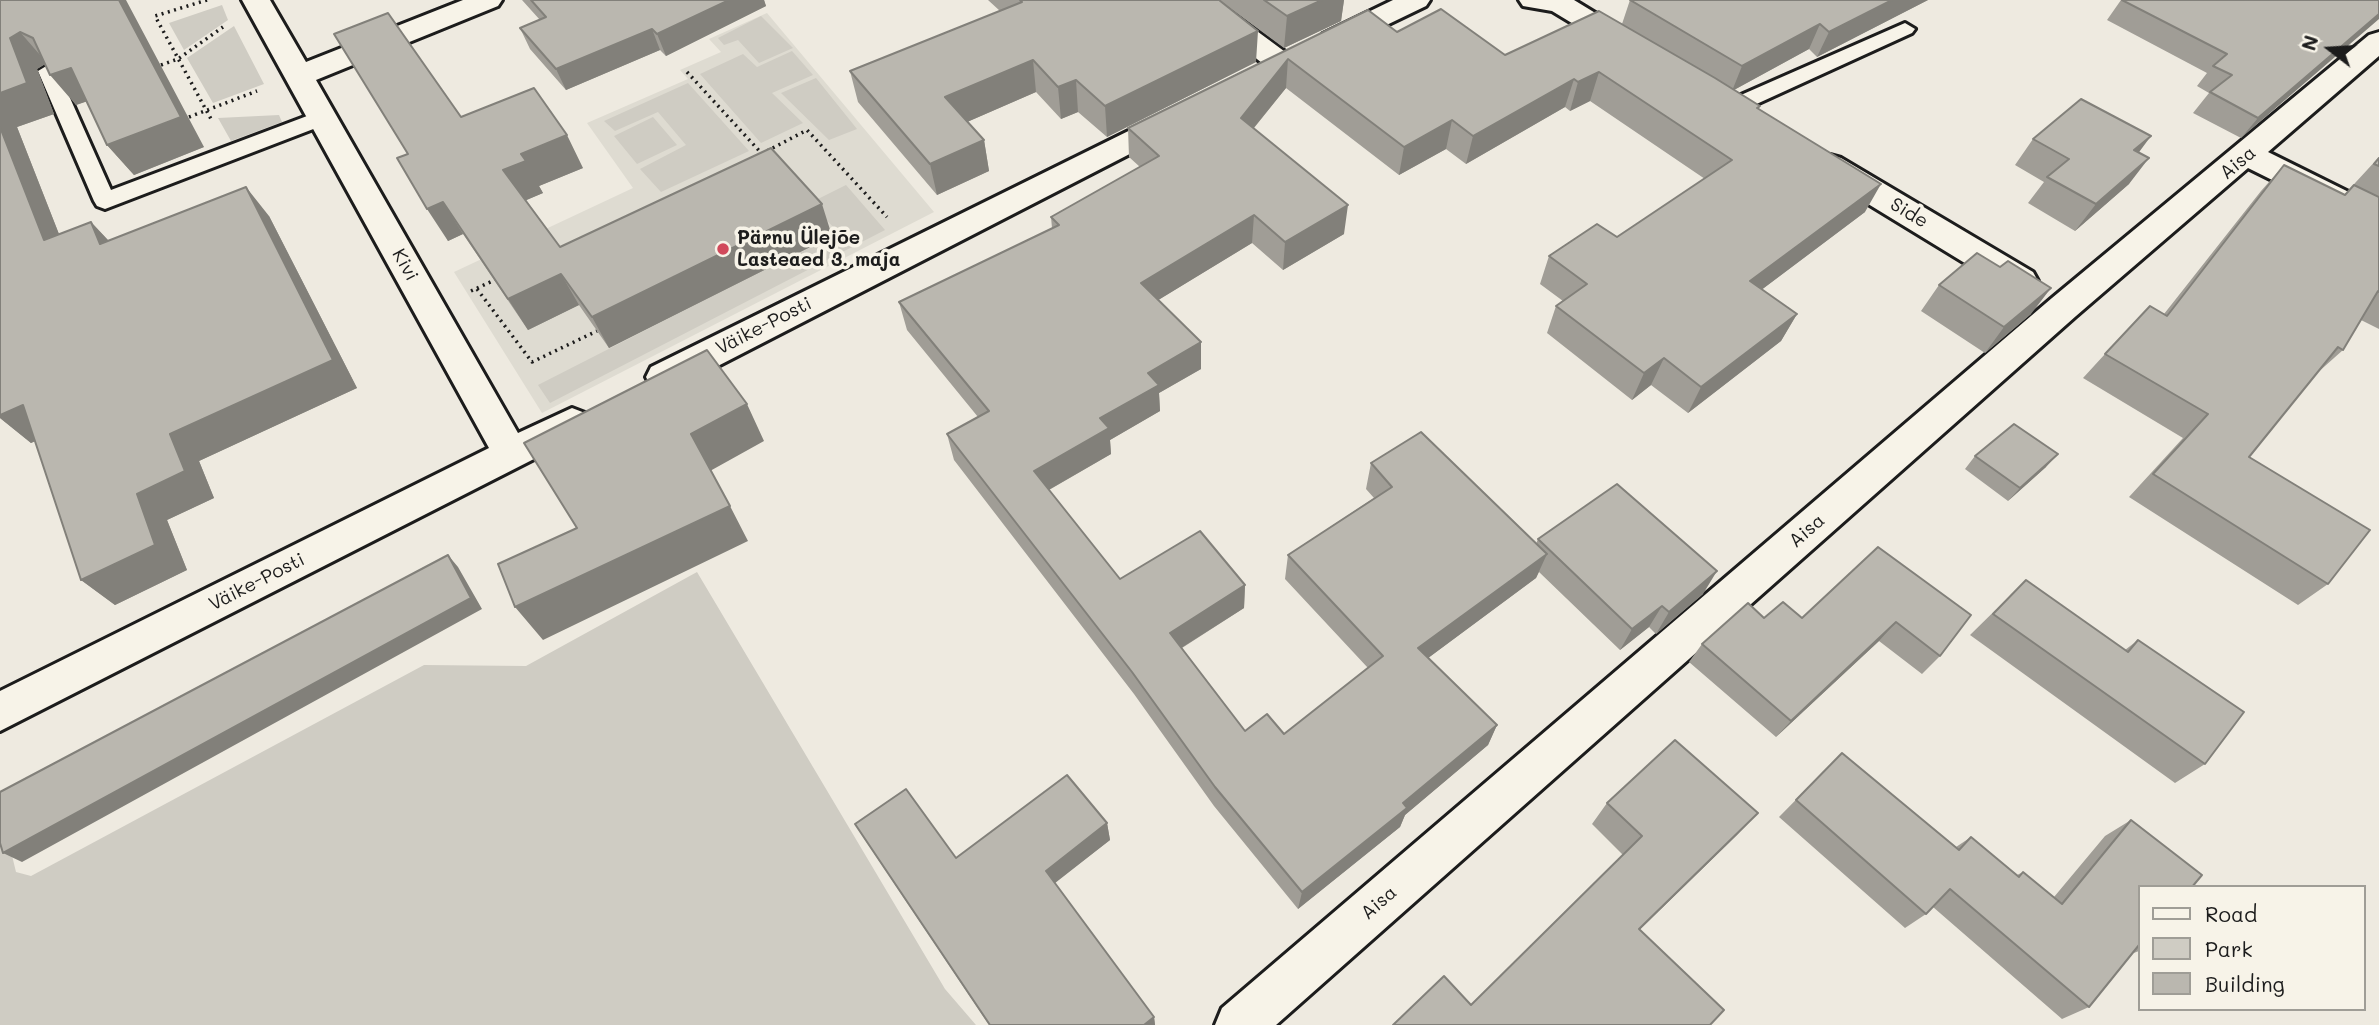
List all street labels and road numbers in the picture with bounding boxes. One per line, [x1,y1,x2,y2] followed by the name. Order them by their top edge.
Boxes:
[2215,141,2261,185] street label: Aisa
[1886,193,1932,233] street label: Side
[387,245,423,285] street label: Kivi
[712,292,816,360] street label: Väike-Posti
[1784,509,1830,553] street label: Aisa
[205,548,309,616] street label: Väike-Posti
[1356,881,1402,925] street label: Aisa

